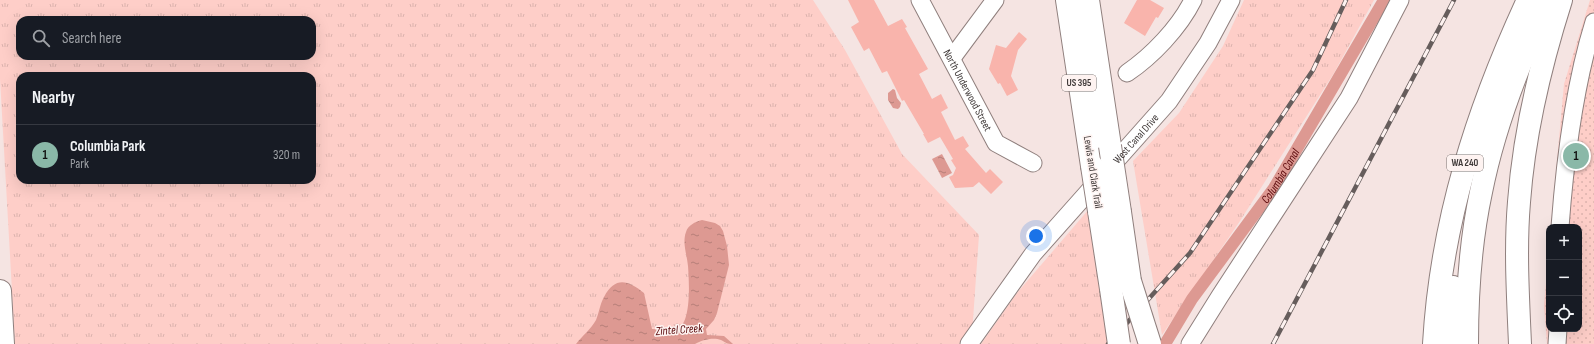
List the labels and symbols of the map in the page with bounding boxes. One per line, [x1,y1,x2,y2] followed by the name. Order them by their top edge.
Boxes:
[941,47,995,134] street label: North Underwood Street
[1062,75,1096,91] road number: US 395
[1110,111,1161,166] street label: West Canal Drive
[1081,135,1105,209] street label: Lewis and Clark Trail
[1563,141,1589,171] pin: 1
[1258,145,1303,206] water label: Columbia Canal
[1447,155,1483,171] road number: WA 240
[1026,226,1046,246] your location
[654,321,704,339] water label: Zintel Creek

